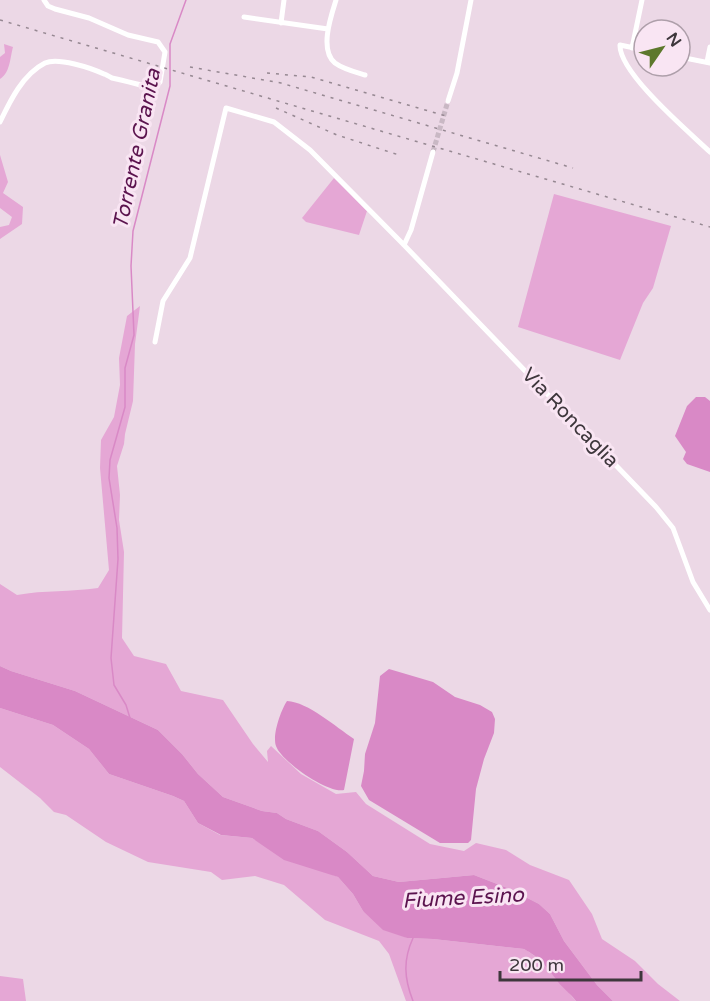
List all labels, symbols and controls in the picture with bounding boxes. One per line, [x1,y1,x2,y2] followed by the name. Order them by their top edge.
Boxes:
[632,18,692,78] north arrow
[662,29,685,51] text: N
[108,65,166,231] water label: Torrente Granita
[516,363,624,473] street label: Via Roncaglia
[402,882,525,914] water label: Fiume Esino
[500,944,641,982] scale bar
[509,954,564,976] text: 200 m

